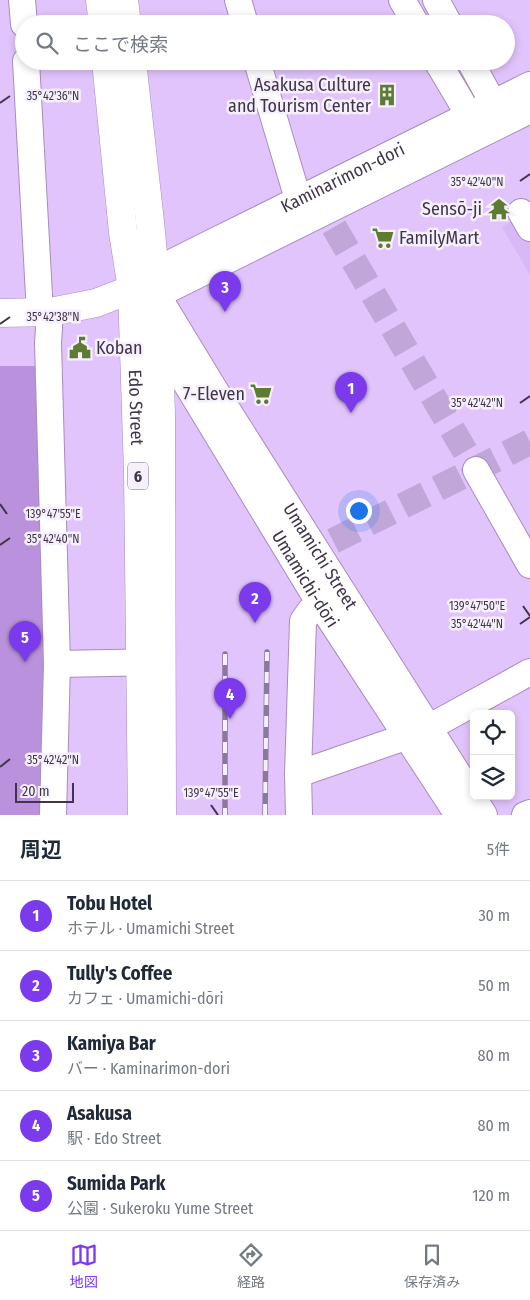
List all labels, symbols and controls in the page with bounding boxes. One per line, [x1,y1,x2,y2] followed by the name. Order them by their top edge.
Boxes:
[15,15,515,70] search box
[33,29,61,57] icon: search
[73,33,168,56] text: ここで検索
[228,74,372,117] place label: Asakusa Culture and Tourism Center
[374,82,400,108] building icon: Asakusa Culture and Tourism Center
[27,89,79,103] text: 35°42'36"N
[277,138,408,218] street label: Kaminarimon-dori
[450,175,504,189] text: 35°42'40"N
[486,196,512,222] temple icon: Sensō-ji
[422,198,482,220] place label: Sensō-ji
[370,225,396,251] supermarket icon: FamilyMart
[399,227,480,249] place label: FamilyMart
[209,271,241,312] pin: 3
[27,310,79,324] text: 35°42'38"N
[67,335,93,361] public building icon: Koban
[96,337,142,359] place label: Koban
[124,369,148,446] street label: Edo Street
[335,372,367,413] pin: 1
[248,381,274,407] supermarket icon: 7-Eleven
[183,383,245,405] place label: 7-Eleven
[451,396,503,410] text: 35°42'42"N
[128,462,148,490] road number: 6
[346,498,372,524] your location
[278,499,362,614] street label: Umamichi Street
[25,507,81,521] text: 139°47'55"E
[267,526,343,632] street label: Umamichi-dōri
[26,532,80,546] text: 35°42'40"N
[239,582,271,623] pin: 2
[449,599,505,613] text: 139°47'50"E
[451,617,503,631] text: 35°42'44"N
[9,621,41,662] pin: 5
[214,678,246,719] pin: 4
[470,710,515,800] map controls
[470,710,515,755] button: locate
[27,753,79,767] text: 35°42'42"N
[470,755,515,800] button: layers
[15,780,74,803] scale bar
[22,783,50,800] text: 20 m
[183,786,239,800] text: 139°47'55"E
[20,837,62,863] text: 周辺
[487,840,510,859] text: 5件
[67,892,152,915] text: Tobu Hotel
[33,906,39,925] text: 1
[478,906,510,925] text: 30 m
[67,919,234,938] text: ホテル · Umamichi Street
[67,962,172,985] text: Tully's Coffee
[32,976,40,995] text: 2
[478,976,510,995] text: 50 m
[67,989,224,1008] text: カフェ · Umamichi-dōri
[67,1032,156,1055] text: Kamiya Bar
[32,1046,40,1065] text: 3
[478,1046,510,1065] text: 80 m
[67,1059,230,1078] text: バー · Kaminarimon-dori
[67,1102,132,1125] text: Asakusa
[32,1116,40,1135] text: 4
[478,1116,510,1135] text: 80 m
[67,1129,161,1148] text: 駅 · Edo Street
[67,1172,165,1195] text: Sumida Park
[32,1186,40,1205] text: 5
[472,1186,510,1205] text: 120 m
[67,1199,253,1218] text: 公園 · Sukeroku Yume Street
[70,1241,98,1291] tab: 地図
[237,1241,265,1291] tab: 経路
[404,1241,460,1291] tab: 保存済み

